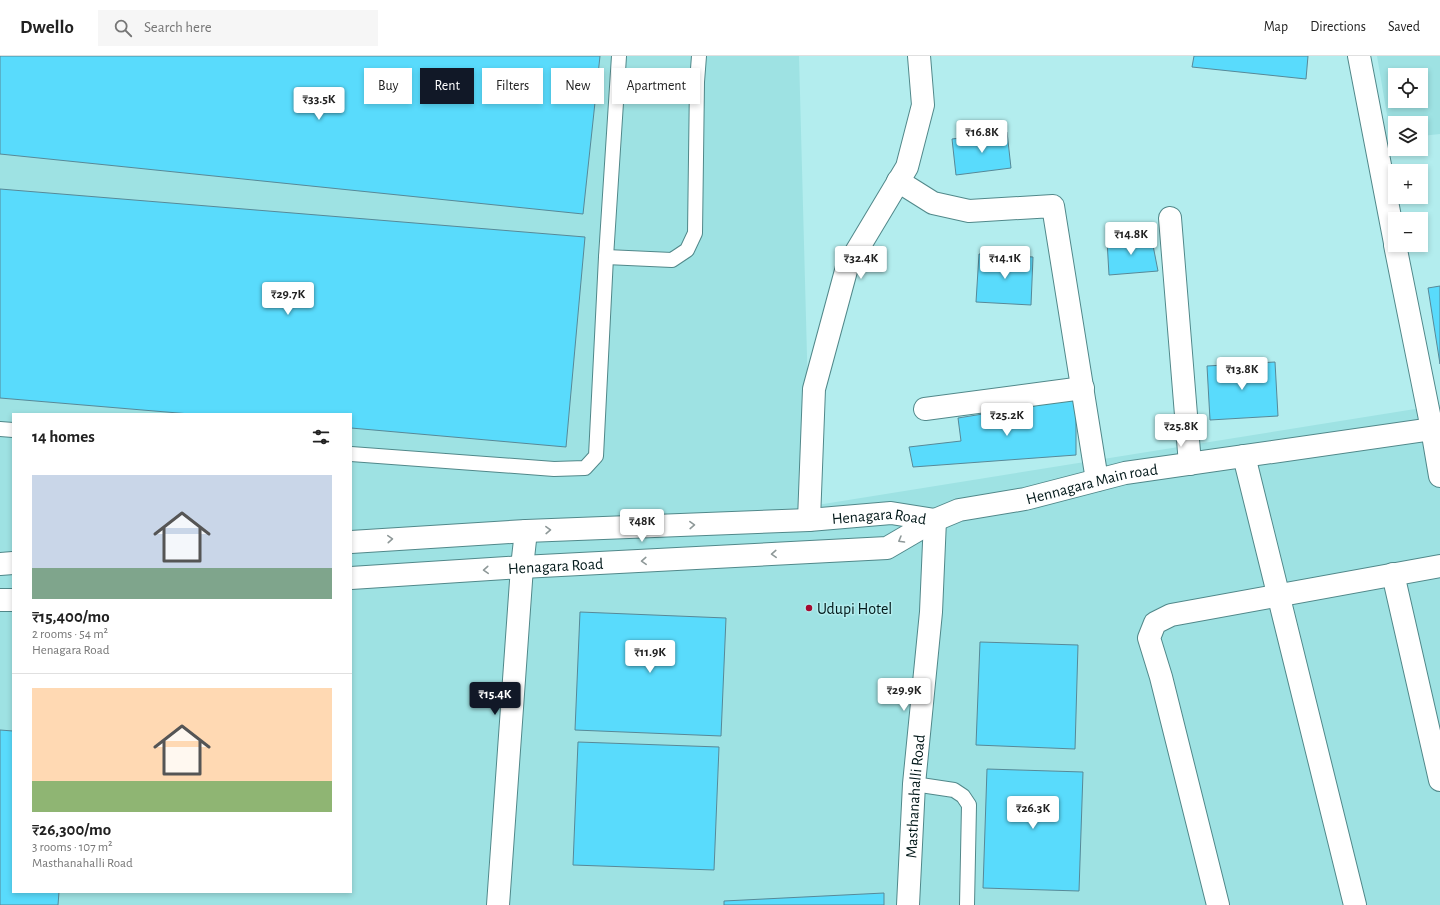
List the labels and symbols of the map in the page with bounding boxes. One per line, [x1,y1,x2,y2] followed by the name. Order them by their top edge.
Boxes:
[286,87,352,121] pin: ₹33.5K
[949,120,1015,154] pin: ₹16.8K
[1098,222,1164,256] pin: ₹14.8K
[828,246,894,280] pin: ₹32.4K
[972,246,1038,280] pin: ₹14.1K
[255,282,321,316] pin: ₹29.7K
[1209,357,1275,391] pin: ₹13.8K
[974,403,1040,437] pin: ₹25.2K
[1148,414,1214,448] pin: ₹25.8K
[1024,461,1159,507] street label: Hennagara Main road
[831,506,928,528] street label: Henagara Road
[618,509,666,543] pin: ₹48K
[689,520,695,529] one-way arrow
[545,526,551,534] one-way arrow
[387,535,393,544] one-way arrow
[898,535,905,542] one-way arrow
[771,550,777,558] one-way arrow
[508,556,604,577] street label: Henagara Road
[641,557,647,565] one-way arrow
[483,565,489,574] one-way arrow
[817,601,892,617] place label: Udupi Hotel
[804,603,814,613] marker: Udupi Hotel
[617,640,683,674] pin: ₹11.9K
[871,678,937,712] pin: ₹29.9K
[462,682,528,716] pin: ₹15.4K
[903,734,928,859] street label: Masthanahalli Road
[1000,796,1066,830] pin: ₹26.3K

